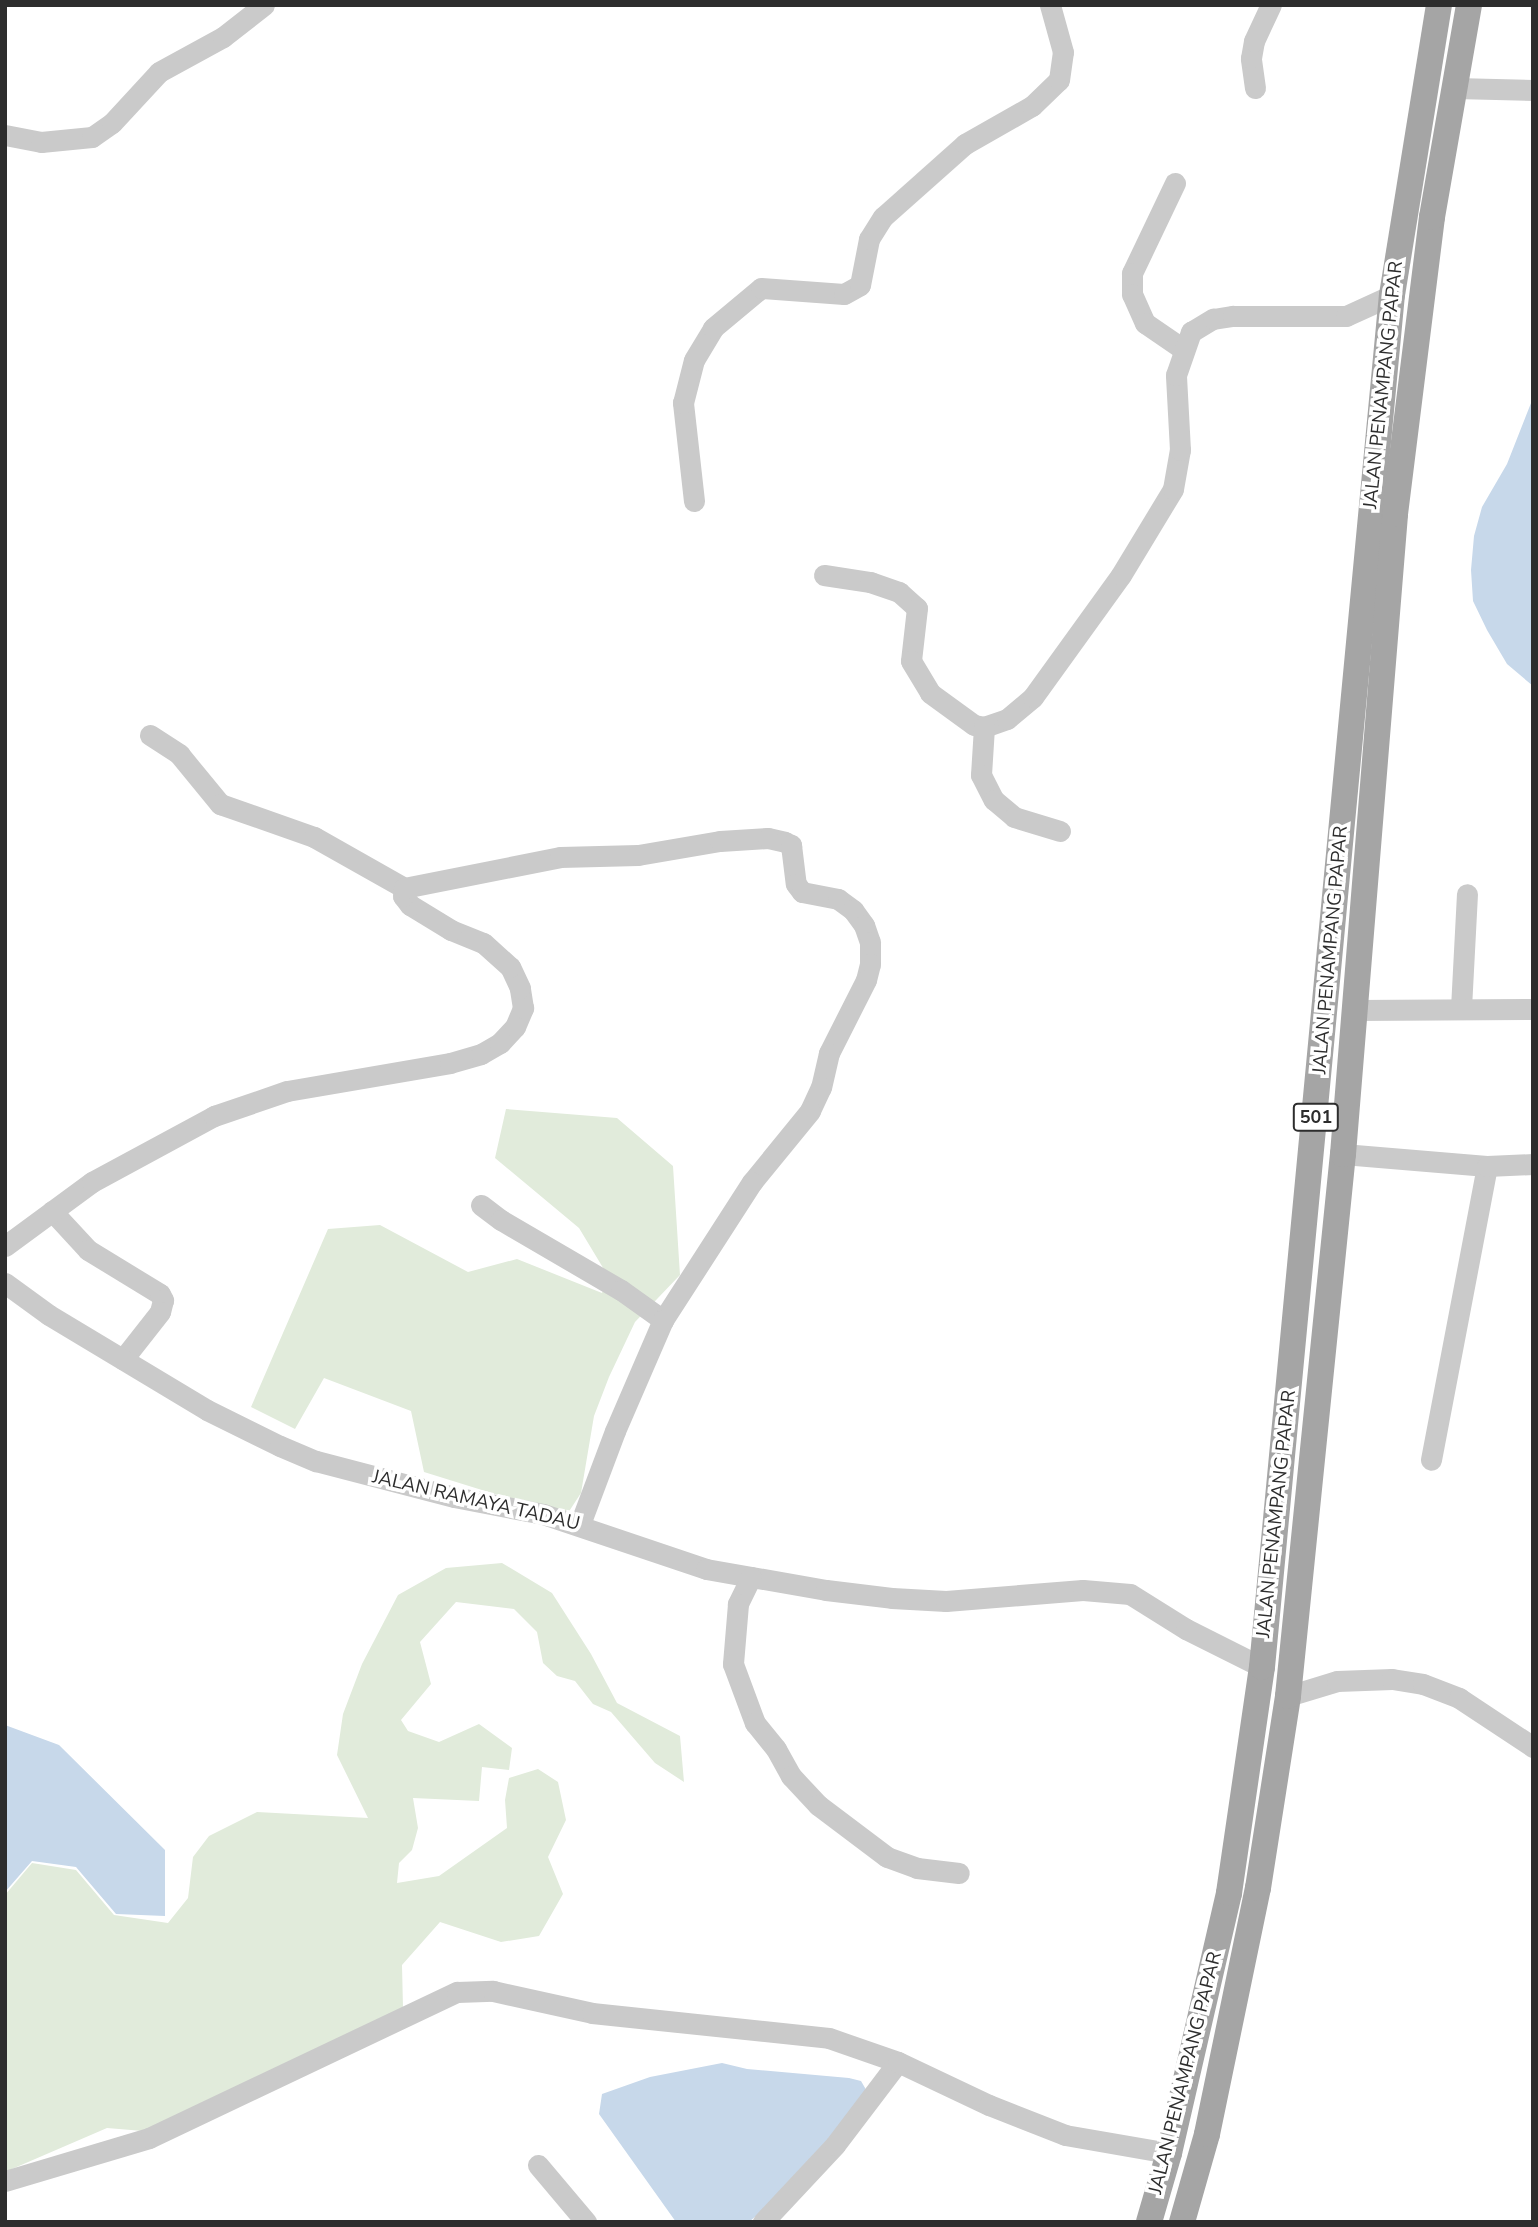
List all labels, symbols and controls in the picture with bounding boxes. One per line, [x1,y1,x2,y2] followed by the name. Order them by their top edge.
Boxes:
[1360,260,1408,510] street label: JALAN PENAMPANG PAPAR
[1309,825,1353,1075] street label: JALAN PENAMPANG PAPAR
[1292,1102,1340,1132] road number: 501
[1253,1389,1301,1639] street label: JALAN PENAMPANG PAPAR
[370,1466,582,1536] street label: JALAN RAMAYA TADAU
[1145,1949,1227,2197] street label: JALAN PENAMPANG PAPAR

